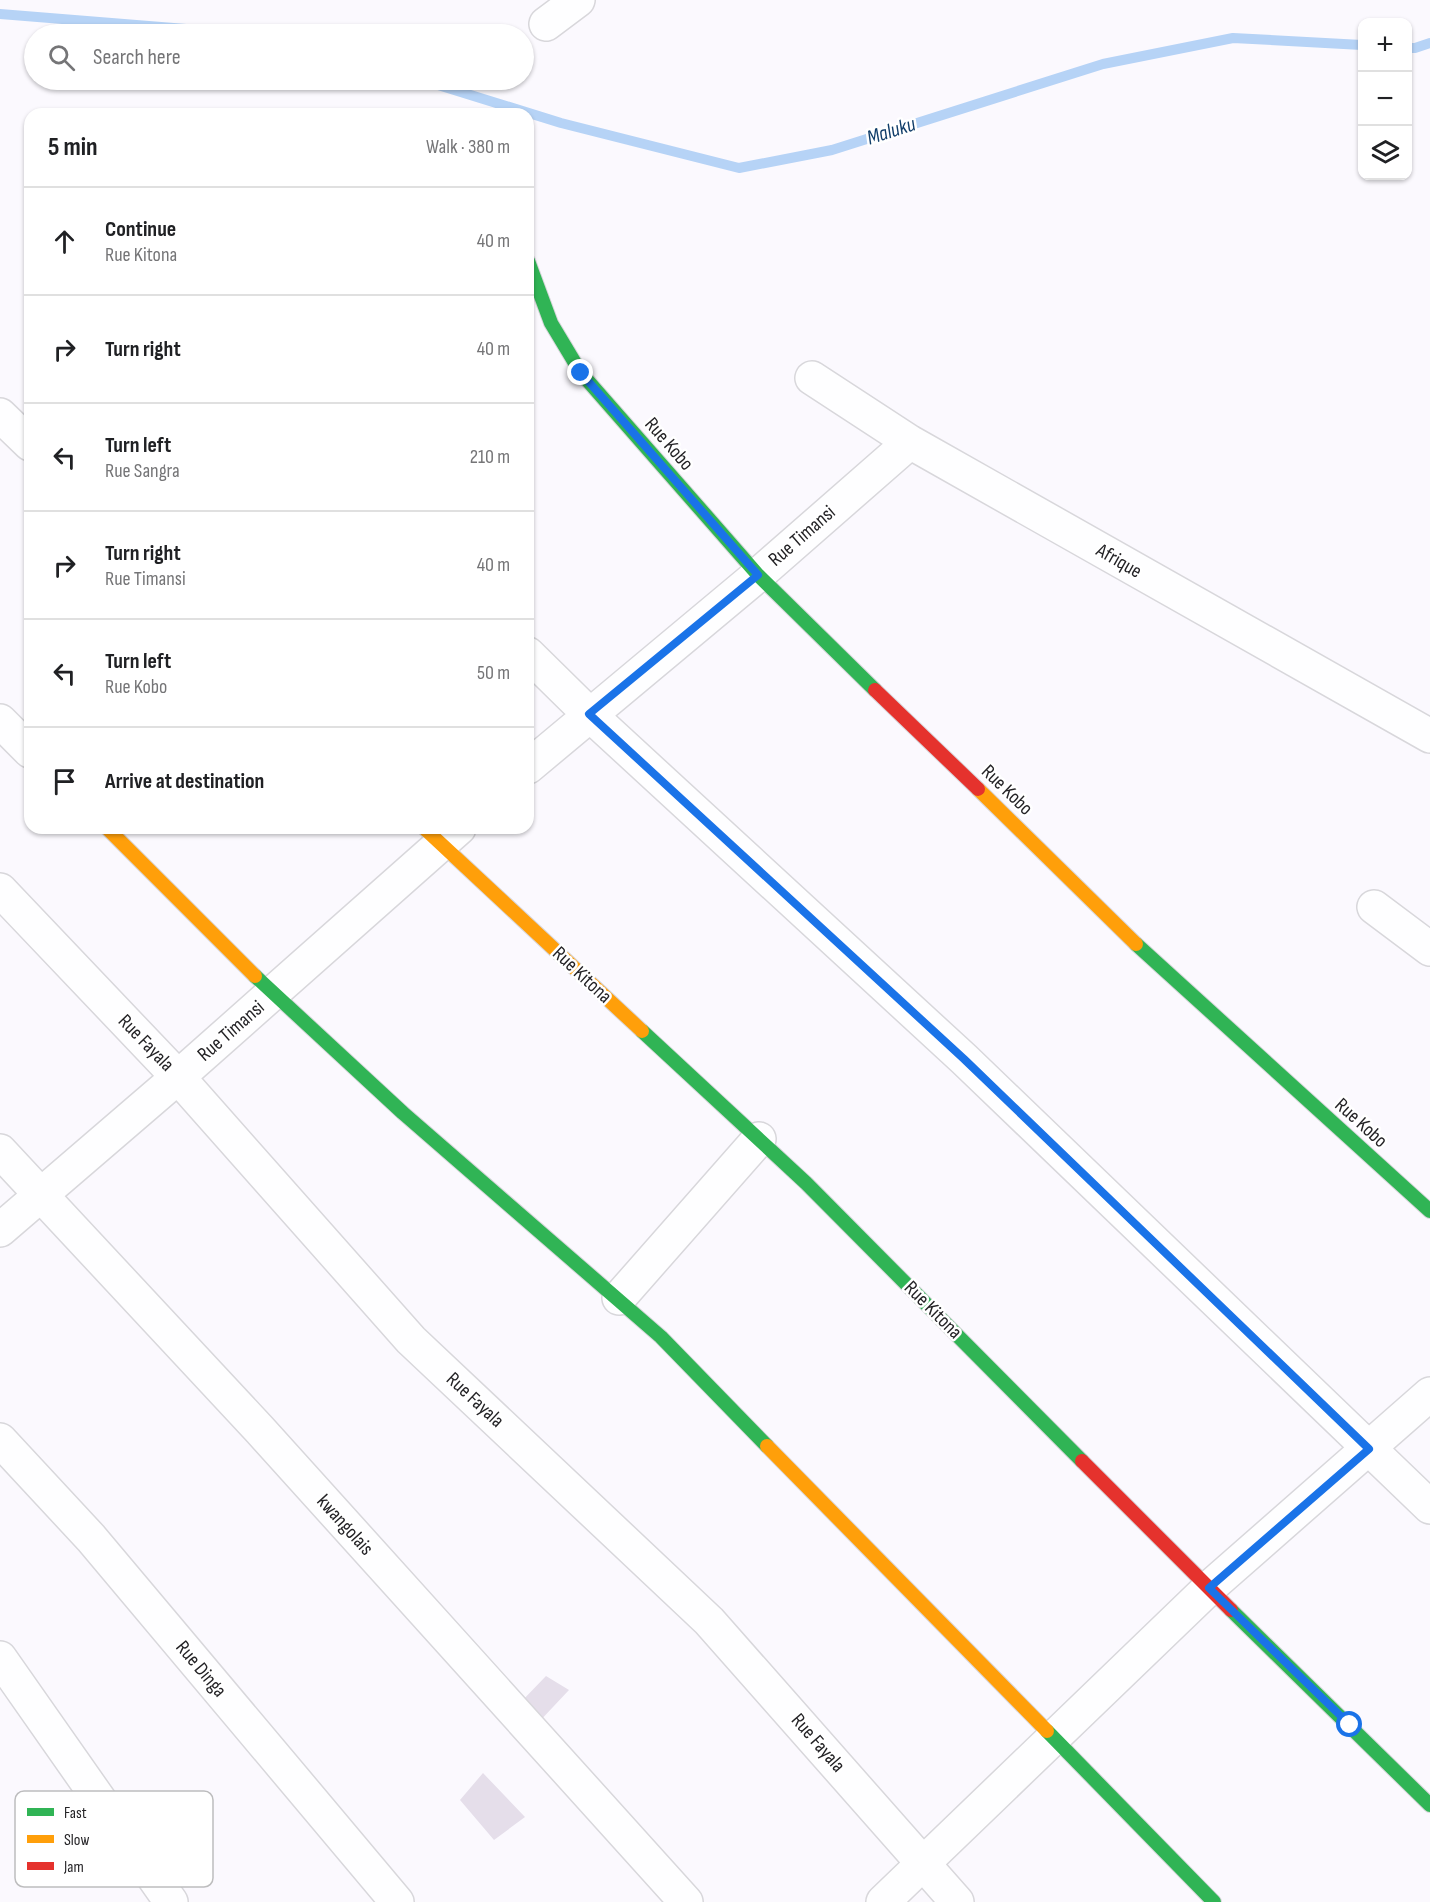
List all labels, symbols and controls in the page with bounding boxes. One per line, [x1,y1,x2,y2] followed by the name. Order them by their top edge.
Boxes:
[1358,18,1412,180] map controls
[1358,18,1412,72] button: +
[24,24,534,90] search box
[45,41,78,74] icon: search
[93,44,180,71] text: Search here
[1358,72,1412,126] button: −
[864,111,919,151] water label: Maluku
[1358,126,1412,180] button: layers
[48,132,98,163] text: 5 min
[426,135,510,159] text: Walk · 380 m
[105,216,176,243] text: Continue
[48,225,81,258] icon: ahead
[477,229,510,253] text: 40 m
[105,243,177,267] text: Rue Kitona
[48,333,81,366] icon: right
[105,336,181,363] text: Turn right
[477,337,510,361] text: 40 m
[567,359,593,385] route end
[639,413,699,475] street label: Rue Kobo
[105,432,171,459] text: Turn left
[48,441,81,474] icon: left
[470,445,510,469] text: 210 m
[105,459,180,483] text: Rue Sangra
[764,500,840,572] street label: Rue Timansi
[1091,538,1146,584] street label: Afrique
[105,540,181,567] text: Turn right
[48,549,81,582] icon: right
[477,553,510,577] text: 40 m
[105,567,186,591] text: Rue Timansi
[105,648,171,675] text: Turn left
[48,657,81,690] icon: left
[477,661,510,685] text: 50 m
[105,675,167,699] text: Rue Kobo
[976,760,1038,820] street label: Rue Kobo
[48,765,81,798] icon: arrive
[105,768,264,795] text: Arrive at destination
[547,942,617,1008] street label: Rue Kitona
[193,995,269,1067] street label: Rue Timansi
[113,1009,179,1077] street label: Rue Fayala
[1330,1093,1392,1153] street label: Rue Kobo
[899,1276,967,1344] street label: Rue Kitona
[441,1367,509,1433] street label: Rue Fayala
[312,1490,378,1560] street label: kwangolais
[170,1636,232,1702] street label: Rue Dinga
[786,1709,850,1777] street label: Rue Fayala
[1336,1711,1362,1737] route start
[15,1791,213,1887] legend
[64,1804,87,1823] text: Fast
[64,1831,89,1850] text: Slow
[63,1858,84,1877] text: Jam

